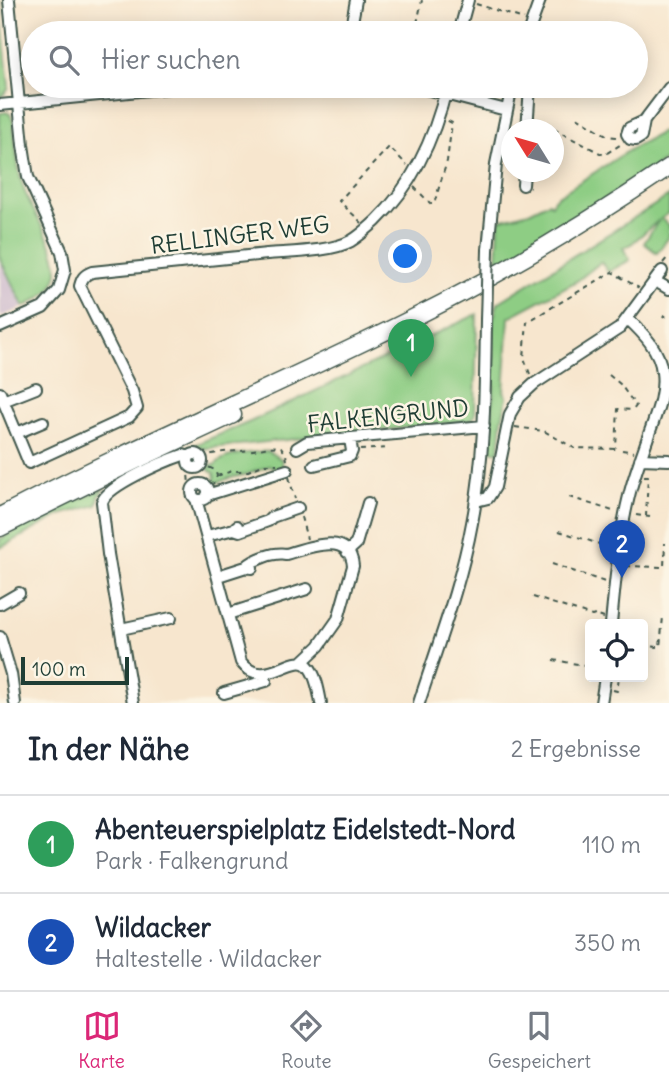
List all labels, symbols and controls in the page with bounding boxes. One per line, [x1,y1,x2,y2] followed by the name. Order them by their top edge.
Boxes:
[21,21,648,98] search box
[45,41,83,79] icon: search
[101,43,241,76] text: Hier suchen
[501,119,564,182] north arrow
[149,209,331,260] street label: RELLINGER WEG
[388,239,422,273] your location
[388,319,434,377] pin: 1
[306,393,470,438] street label: FALKENGRUND
[599,520,645,578] pin: 2
[585,619,648,682] map controls
[585,619,648,682] button: locate
[21,654,130,686] scale bar
[32,657,86,681] text: 100 m
[28,730,190,768] text: In der Nähe
[511,734,641,763] text: 2 Ergebnisse
[95,813,515,846] text: Abenteuerspielplatz Eidelstedt-Nord
[46,830,56,859] text: 1
[582,830,641,859] text: 110 m
[95,846,289,875] text: Park · Falkengrund
[95,911,211,944] text: Wildacker
[45,928,57,957] text: 2
[574,928,641,957] text: 350 m
[95,944,322,973] text: Haltestelle · Wildacker
[78,1007,125,1073] tab: Karte
[281,1007,331,1073] tab: Route
[488,1007,591,1073] tab: Gespeichert

